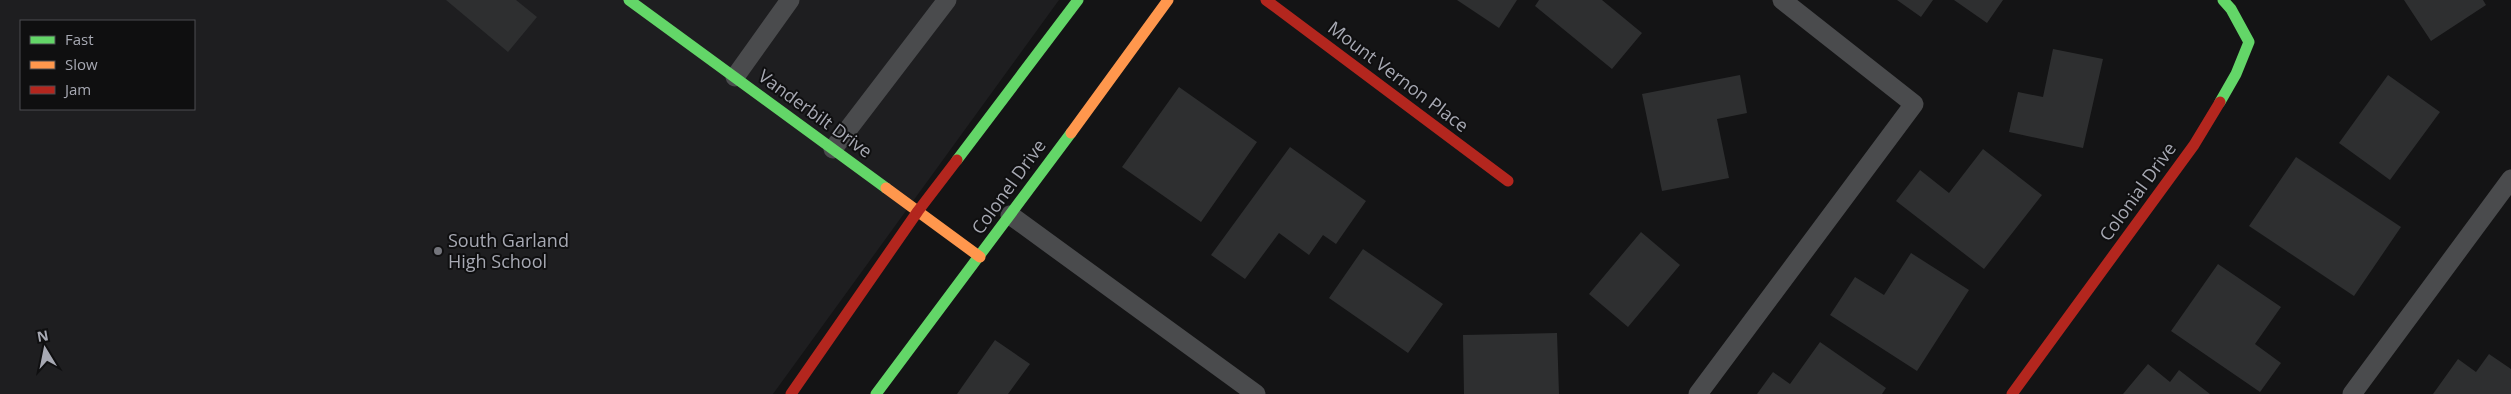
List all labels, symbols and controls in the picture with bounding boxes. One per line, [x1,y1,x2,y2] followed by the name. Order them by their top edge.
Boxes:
[1323,15,1474,137] street label: Mount Vernon Place
[20,20,195,110] legend
[65,29,94,49] text: Fast
[65,54,98,74] text: Slow
[754,64,877,163] street label: Vanderbilt Drive
[63,79,91,99] text: Jam
[966,134,1051,239] street label: Colonel Drive
[2093,137,2181,246] street label: Colonial Drive
[448,228,569,273] place label: South Garland High School
[432,245,444,257] marker: South Garland High School
[20,324,70,374] north arrow
[35,325,50,346] text: N

